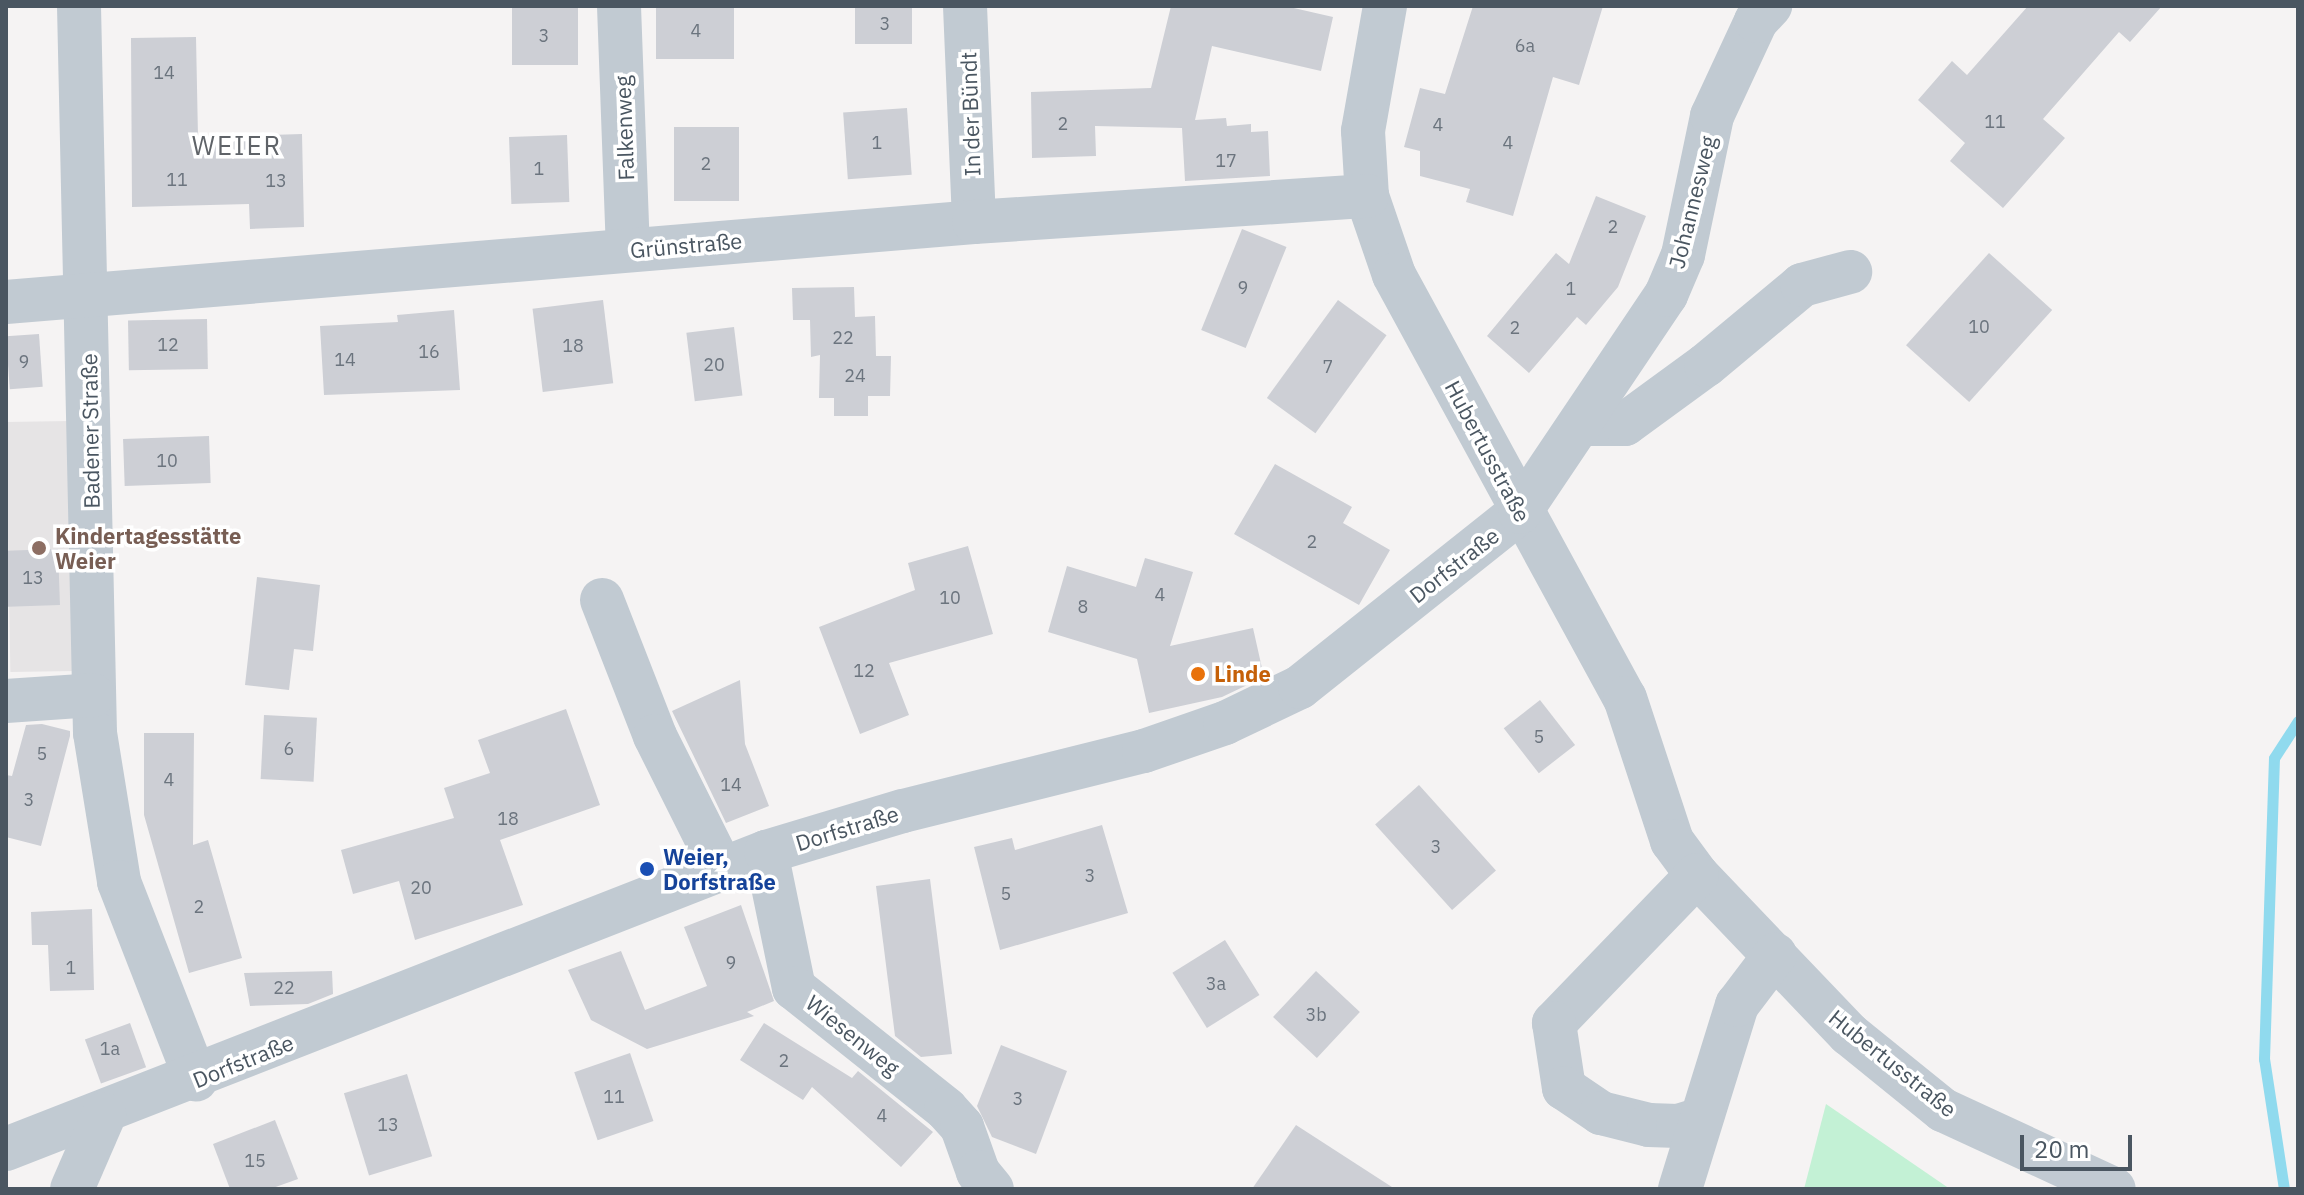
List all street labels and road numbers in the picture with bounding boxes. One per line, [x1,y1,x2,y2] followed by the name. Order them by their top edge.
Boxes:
[955,51,985,177] street label: In der Bündt
[609,75,639,181] street label: Falkenweg
[1663,133,1721,271] street label: Johannesweg
[629,227,743,263] street label: Grünstraße
[75,353,105,509] street label: Badener Straße
[1440,376,1536,526] street label: Hubertusstraße
[1404,522,1504,608] street label: Dorfstraße
[792,800,902,856] street label: Dorfstraße
[801,989,905,1081] street label: Wiesenweg
[1824,1004,1962,1122] street label: Hubertusstraße
[189,1029,297,1093] street label: Dorfstraße

